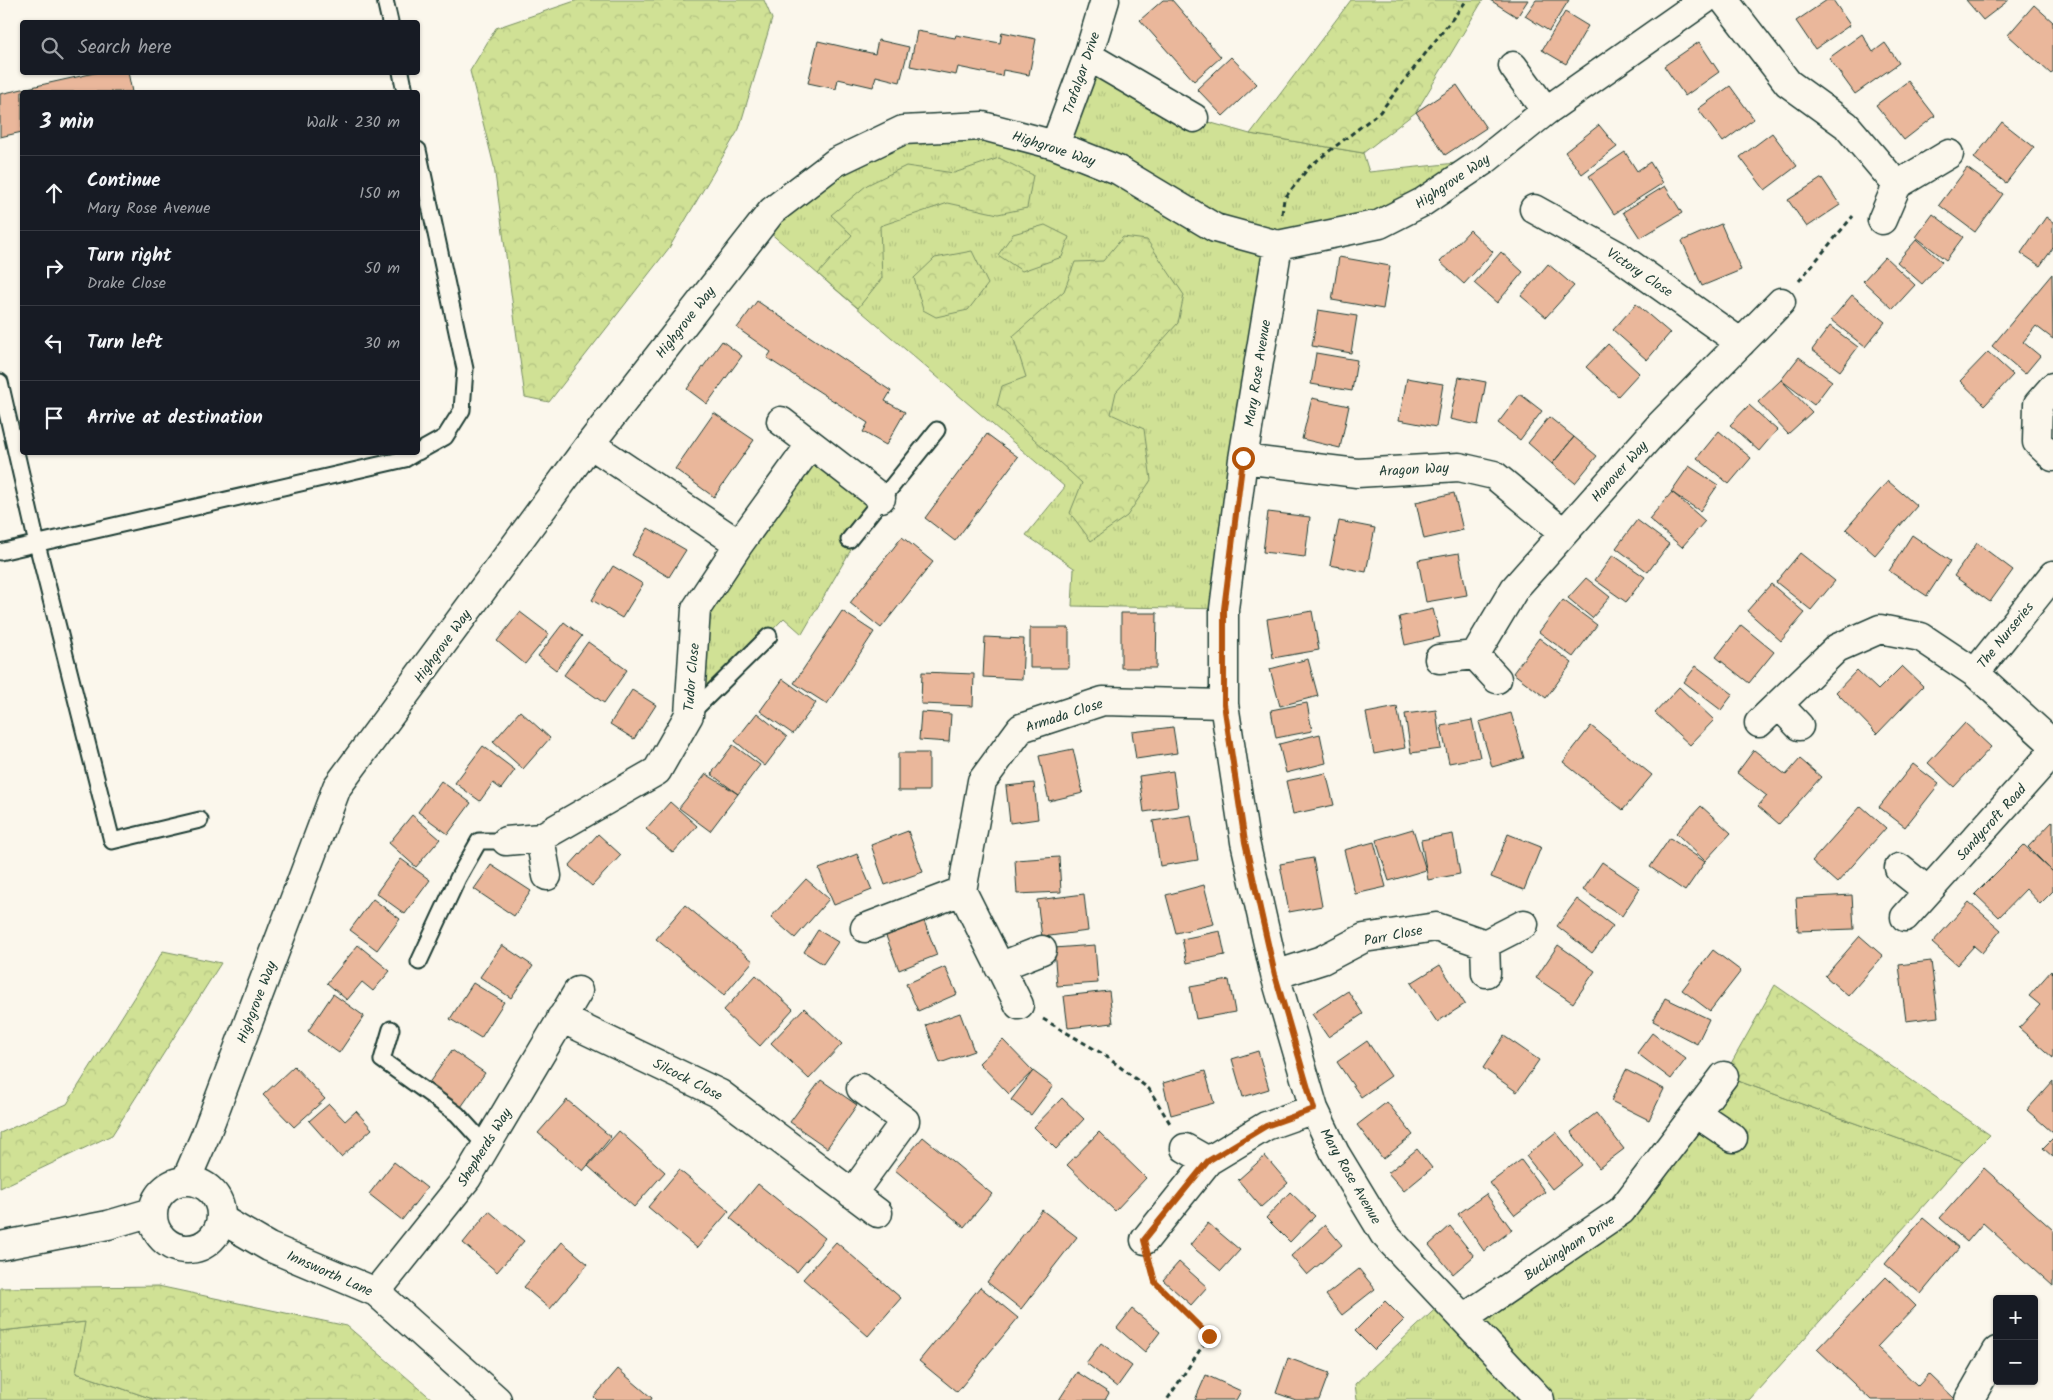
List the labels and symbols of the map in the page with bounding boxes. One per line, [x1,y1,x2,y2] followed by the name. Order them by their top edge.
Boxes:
[1057,28,1107,118] street label: Trafalgar Drive
[1009,125,1099,173] street label: Highgrove Way
[1411,148,1495,215] street label: Highgrove Way
[1602,242,1678,304] street label: Victory Close
[651,281,721,363] street label: Highgrove Way
[1239,317,1277,428] street label: Mary Rose Avenue
[1586,436,1654,507] street label: Hanover Way
[1232,447,1255,470] route start
[1379,457,1450,483] street label: Aragon Way
[1972,597,2040,674] street label: The Nurseries
[409,605,477,688] street label: Highgrove Way
[678,641,706,712] street label: Tudor Close
[1023,693,1107,739] street label: Armada Close
[1951,779,2033,866] street label: Sandycroft Road
[1362,919,1425,952] street label: Parr Close
[231,958,283,1047] street label: Highgrove Way
[649,1053,727,1107] street label: Silcock Close
[452,1104,518,1191] street label: Shepherds Way
[1314,1124,1387,1229] street label: Mary Rose Avenue
[1519,1209,1620,1287] street label: Buckingham Drive
[283,1245,377,1303] street label: Innsworth Lane
[1198,1325,1221,1348] route end

